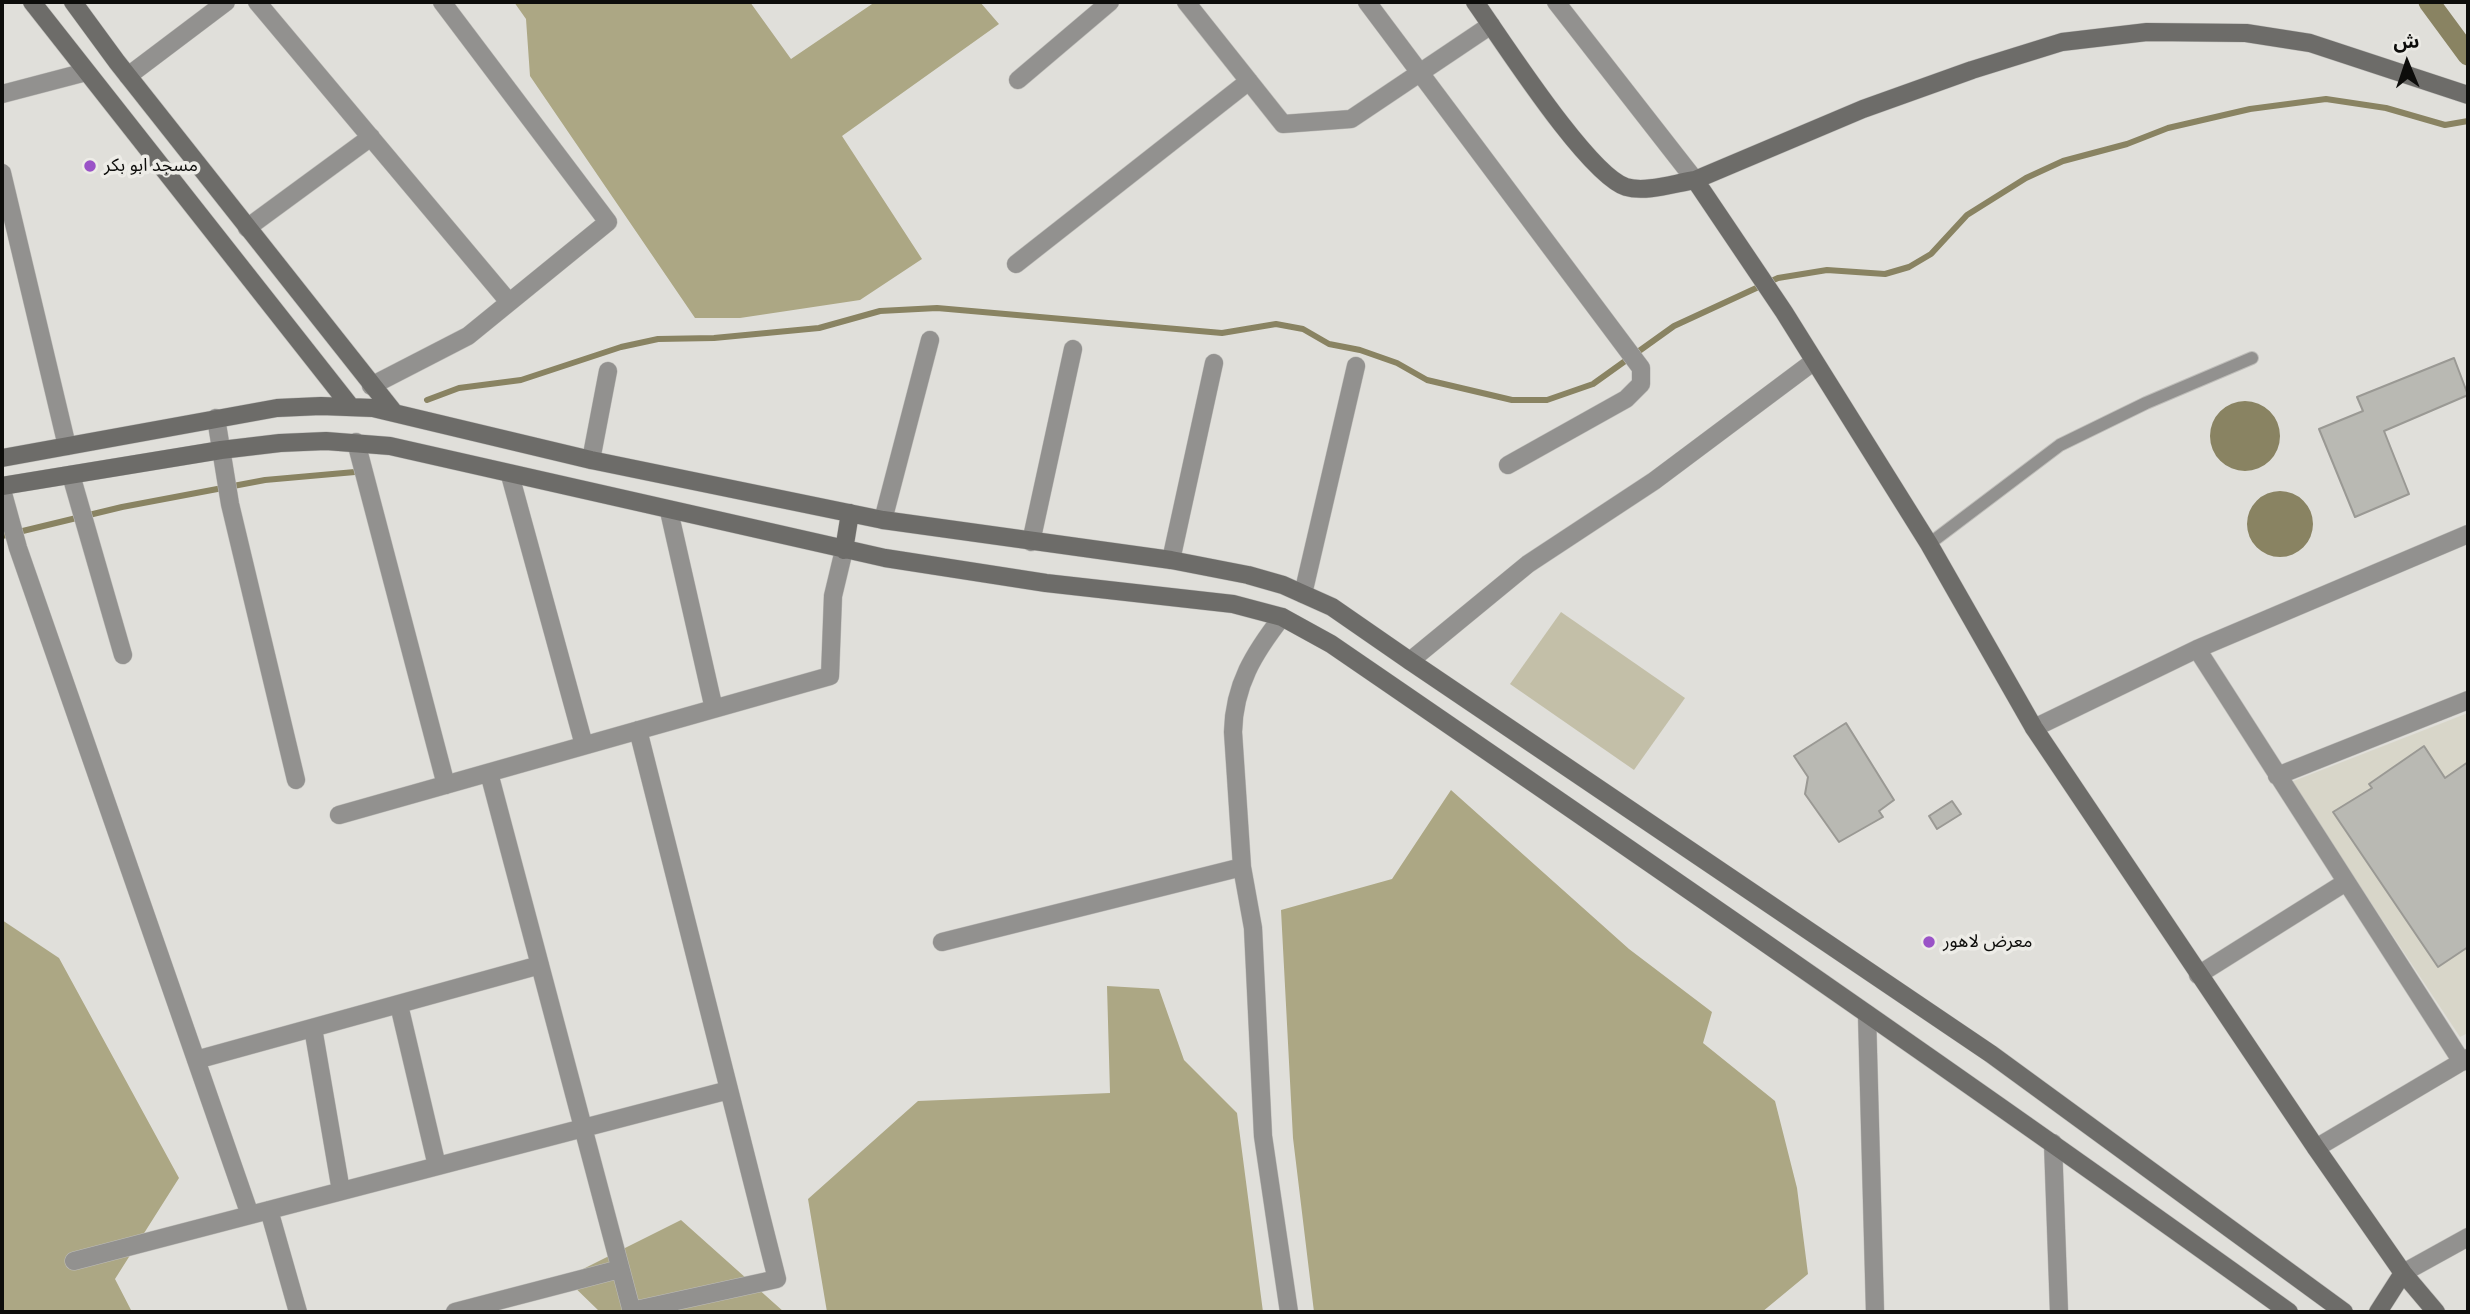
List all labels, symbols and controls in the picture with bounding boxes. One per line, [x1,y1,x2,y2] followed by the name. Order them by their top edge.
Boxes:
[2372,28,2442,98] north arrow
[2393,31,2420,53] text: ش
[104,155,198,177] place label: مسجد ابو بكر
[82,158,98,174] marker: مسجد ابو بكر
[1943,931,2033,953] place label: معرض لاهور
[1921,934,1937,950] marker: معرض لاهور

